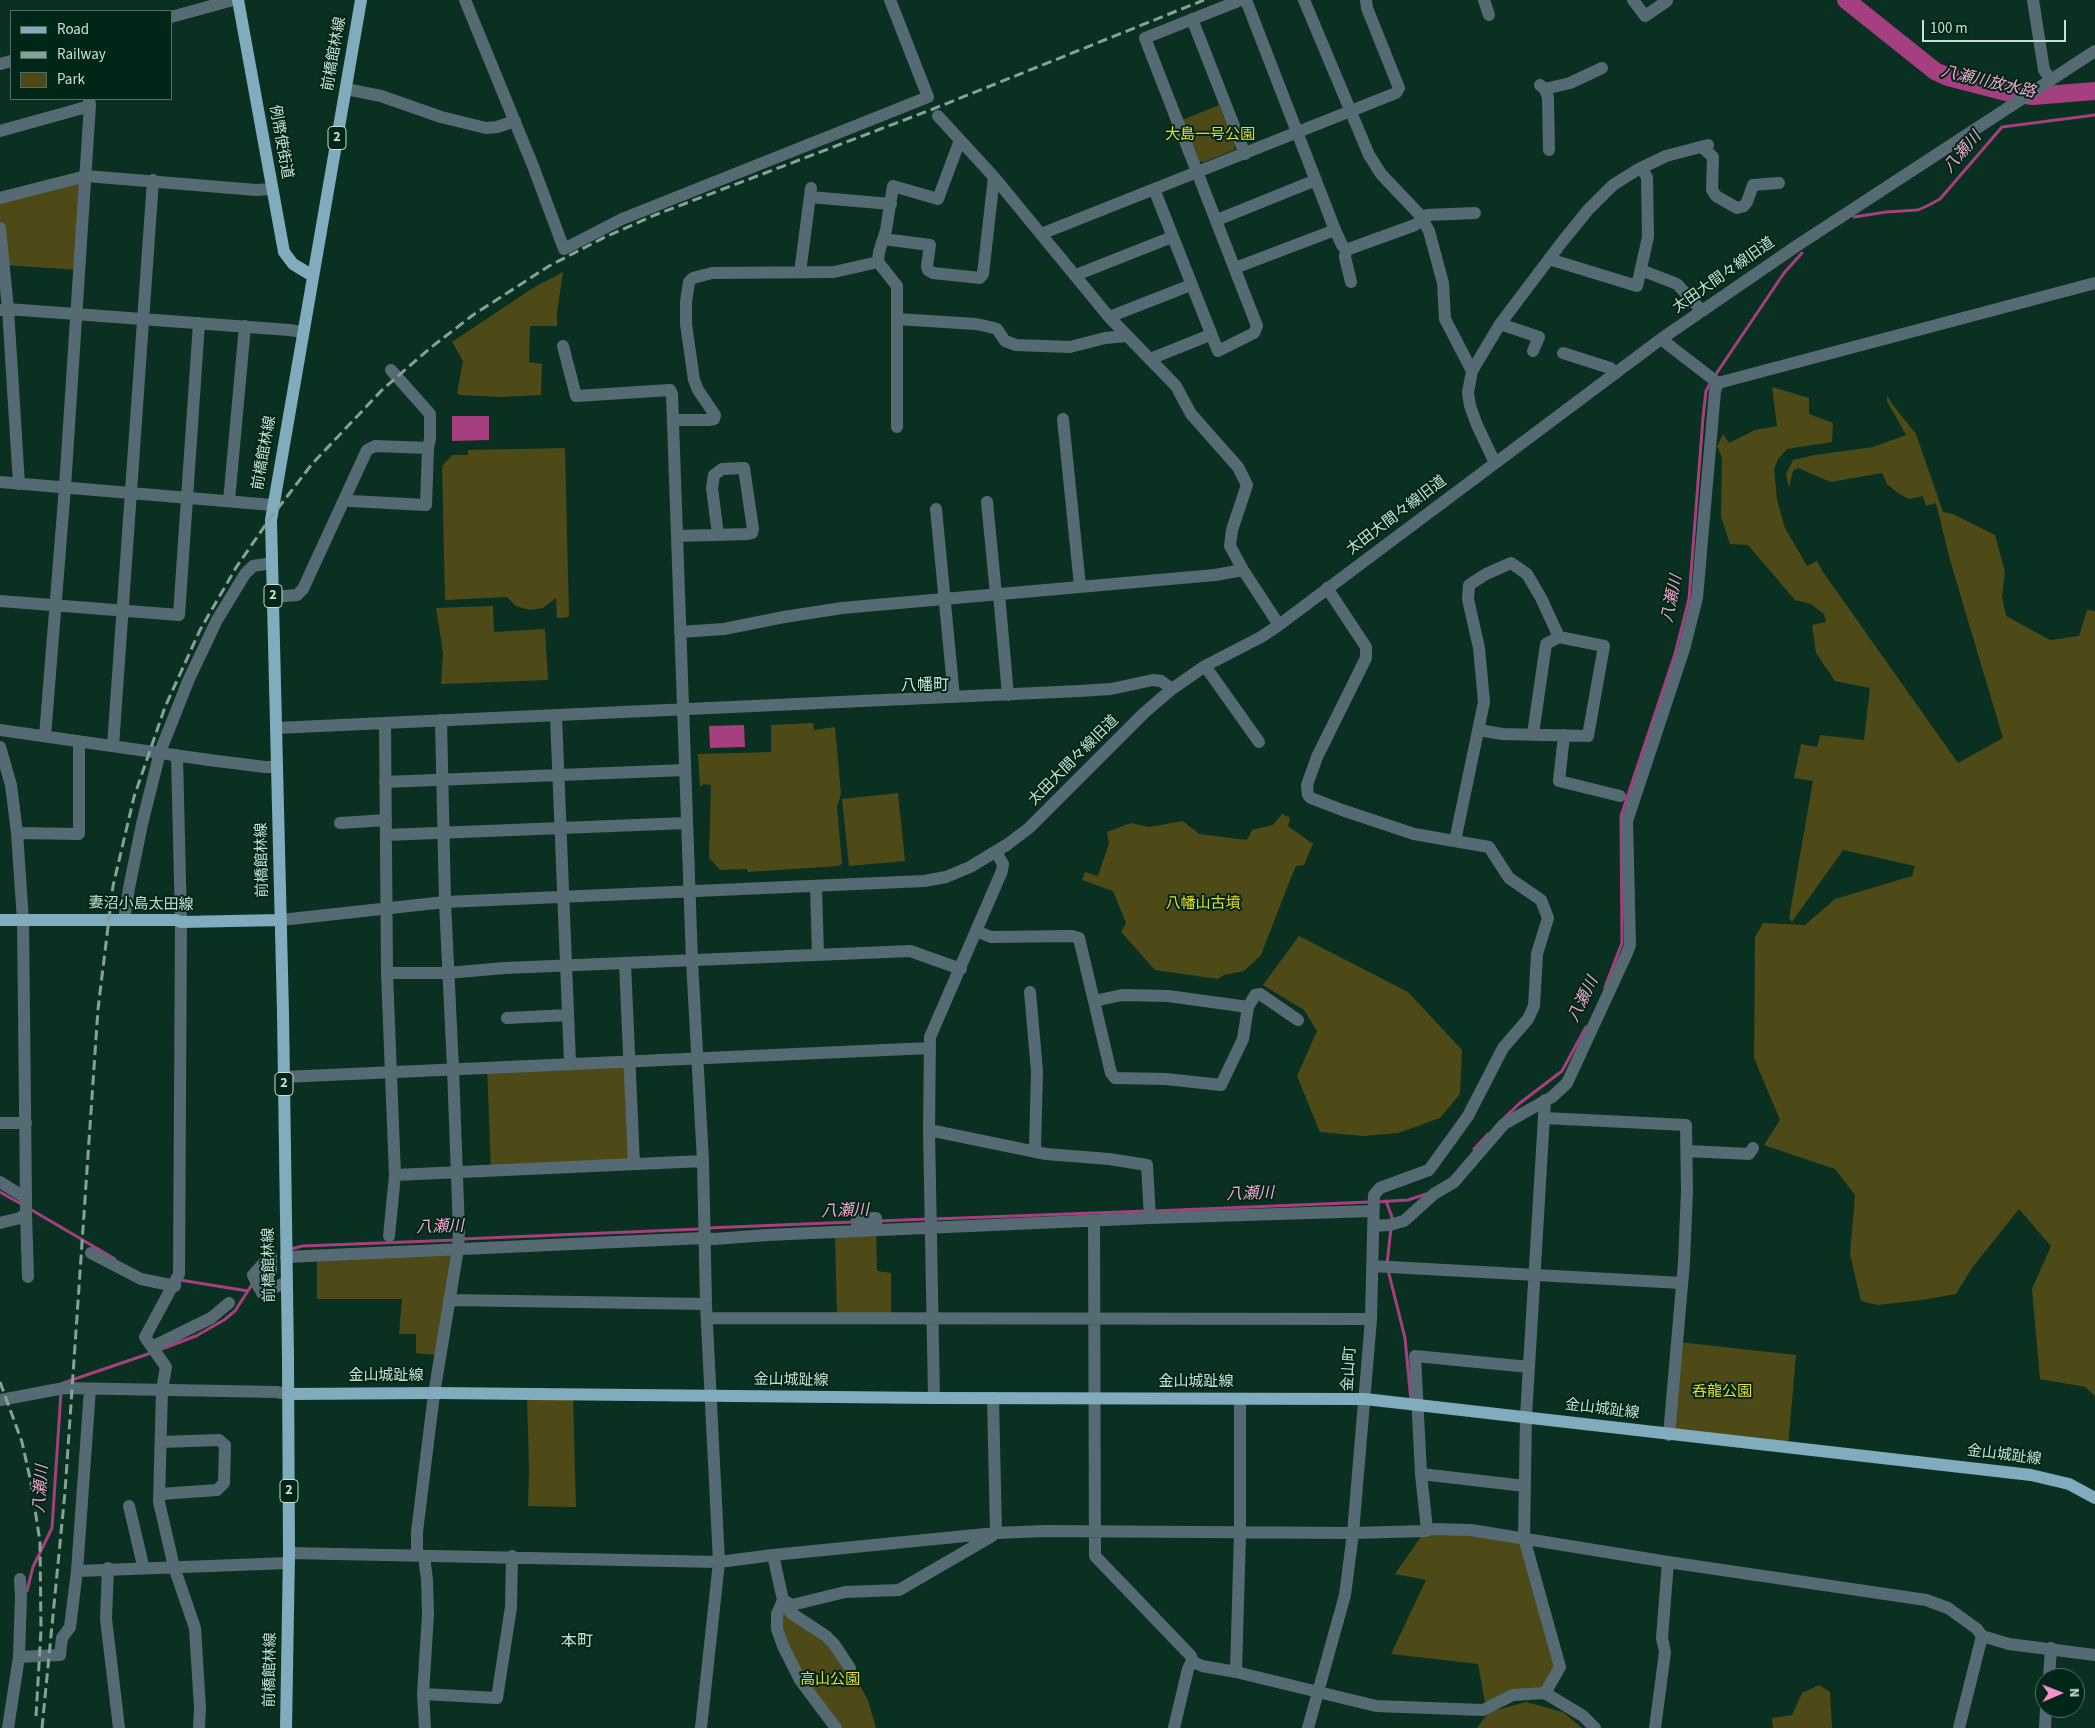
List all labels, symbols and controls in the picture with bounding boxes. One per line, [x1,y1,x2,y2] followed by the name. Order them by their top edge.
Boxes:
[10,10,172,100] legend
[1925,10,2069,42] scale bar
[320,16,350,92] street label: 前橋館林線
[1930,18,1968,39] text: 100 m
[57,19,89,40] text: Road
[57,44,106,65] text: Railway
[1939,63,2037,103] water label: 八瀬川放水路
[57,69,85,90] text: Park
[265,104,295,180] street label: 例幣使街道
[328,126,346,150] road number: 2
[1165,127,1255,145] park label: 大島一号公園
[1940,129,1986,177] water label: 八瀬川
[1670,234,1778,318] street label: 太田大間々線旧道
[250,415,280,491] street label: 前橋館林線
[1344,473,1450,559] street label: 太田大間々線旧道
[1659,574,1687,624] water label: 八瀬川
[264,584,282,608] road number: 2
[901,676,949,696] district label: 八幡町
[1025,712,1123,810] street label: 太田大間々線旧道
[253,822,273,898] street label: 前橋館林線
[88,895,194,915] street label: 妻沼小島太田線
[1166,896,1240,914] park label: 八幡山古墳
[1565,974,1603,1026] water label: 八瀬川
[275,1072,293,1096] road number: 2
[1226,1185,1274,1205] water label: 八瀬川
[821,1202,869,1222] water label: 八瀬川
[416,1218,464,1238] water label: 八瀬川
[260,1227,280,1303] street label: 前橋館林線
[1339,1346,1361,1392] street label: 金山町
[349,1368,423,1386] street label: 金山城趾線
[753,1371,829,1391] street label: 金山城趾線
[1159,1374,1233,1392] street label: 金山城趾線
[1692,1384,1752,1402] park label: 呑龍公園
[1564,1396,1640,1424] street label: 金山城趾線
[1966,1442,2042,1470] street label: 金山城趾線
[31,1464,53,1514] water label: 八瀬川
[280,1480,298,1502] road number: 2
[261,1632,281,1708] street label: 前橋館林線
[561,1632,593,1652] district label: 本町
[2035,1668,2085,1718] north arrow
[800,1672,860,1690] park label: 高山公園
[2064,1688,2084,1698] text: N

